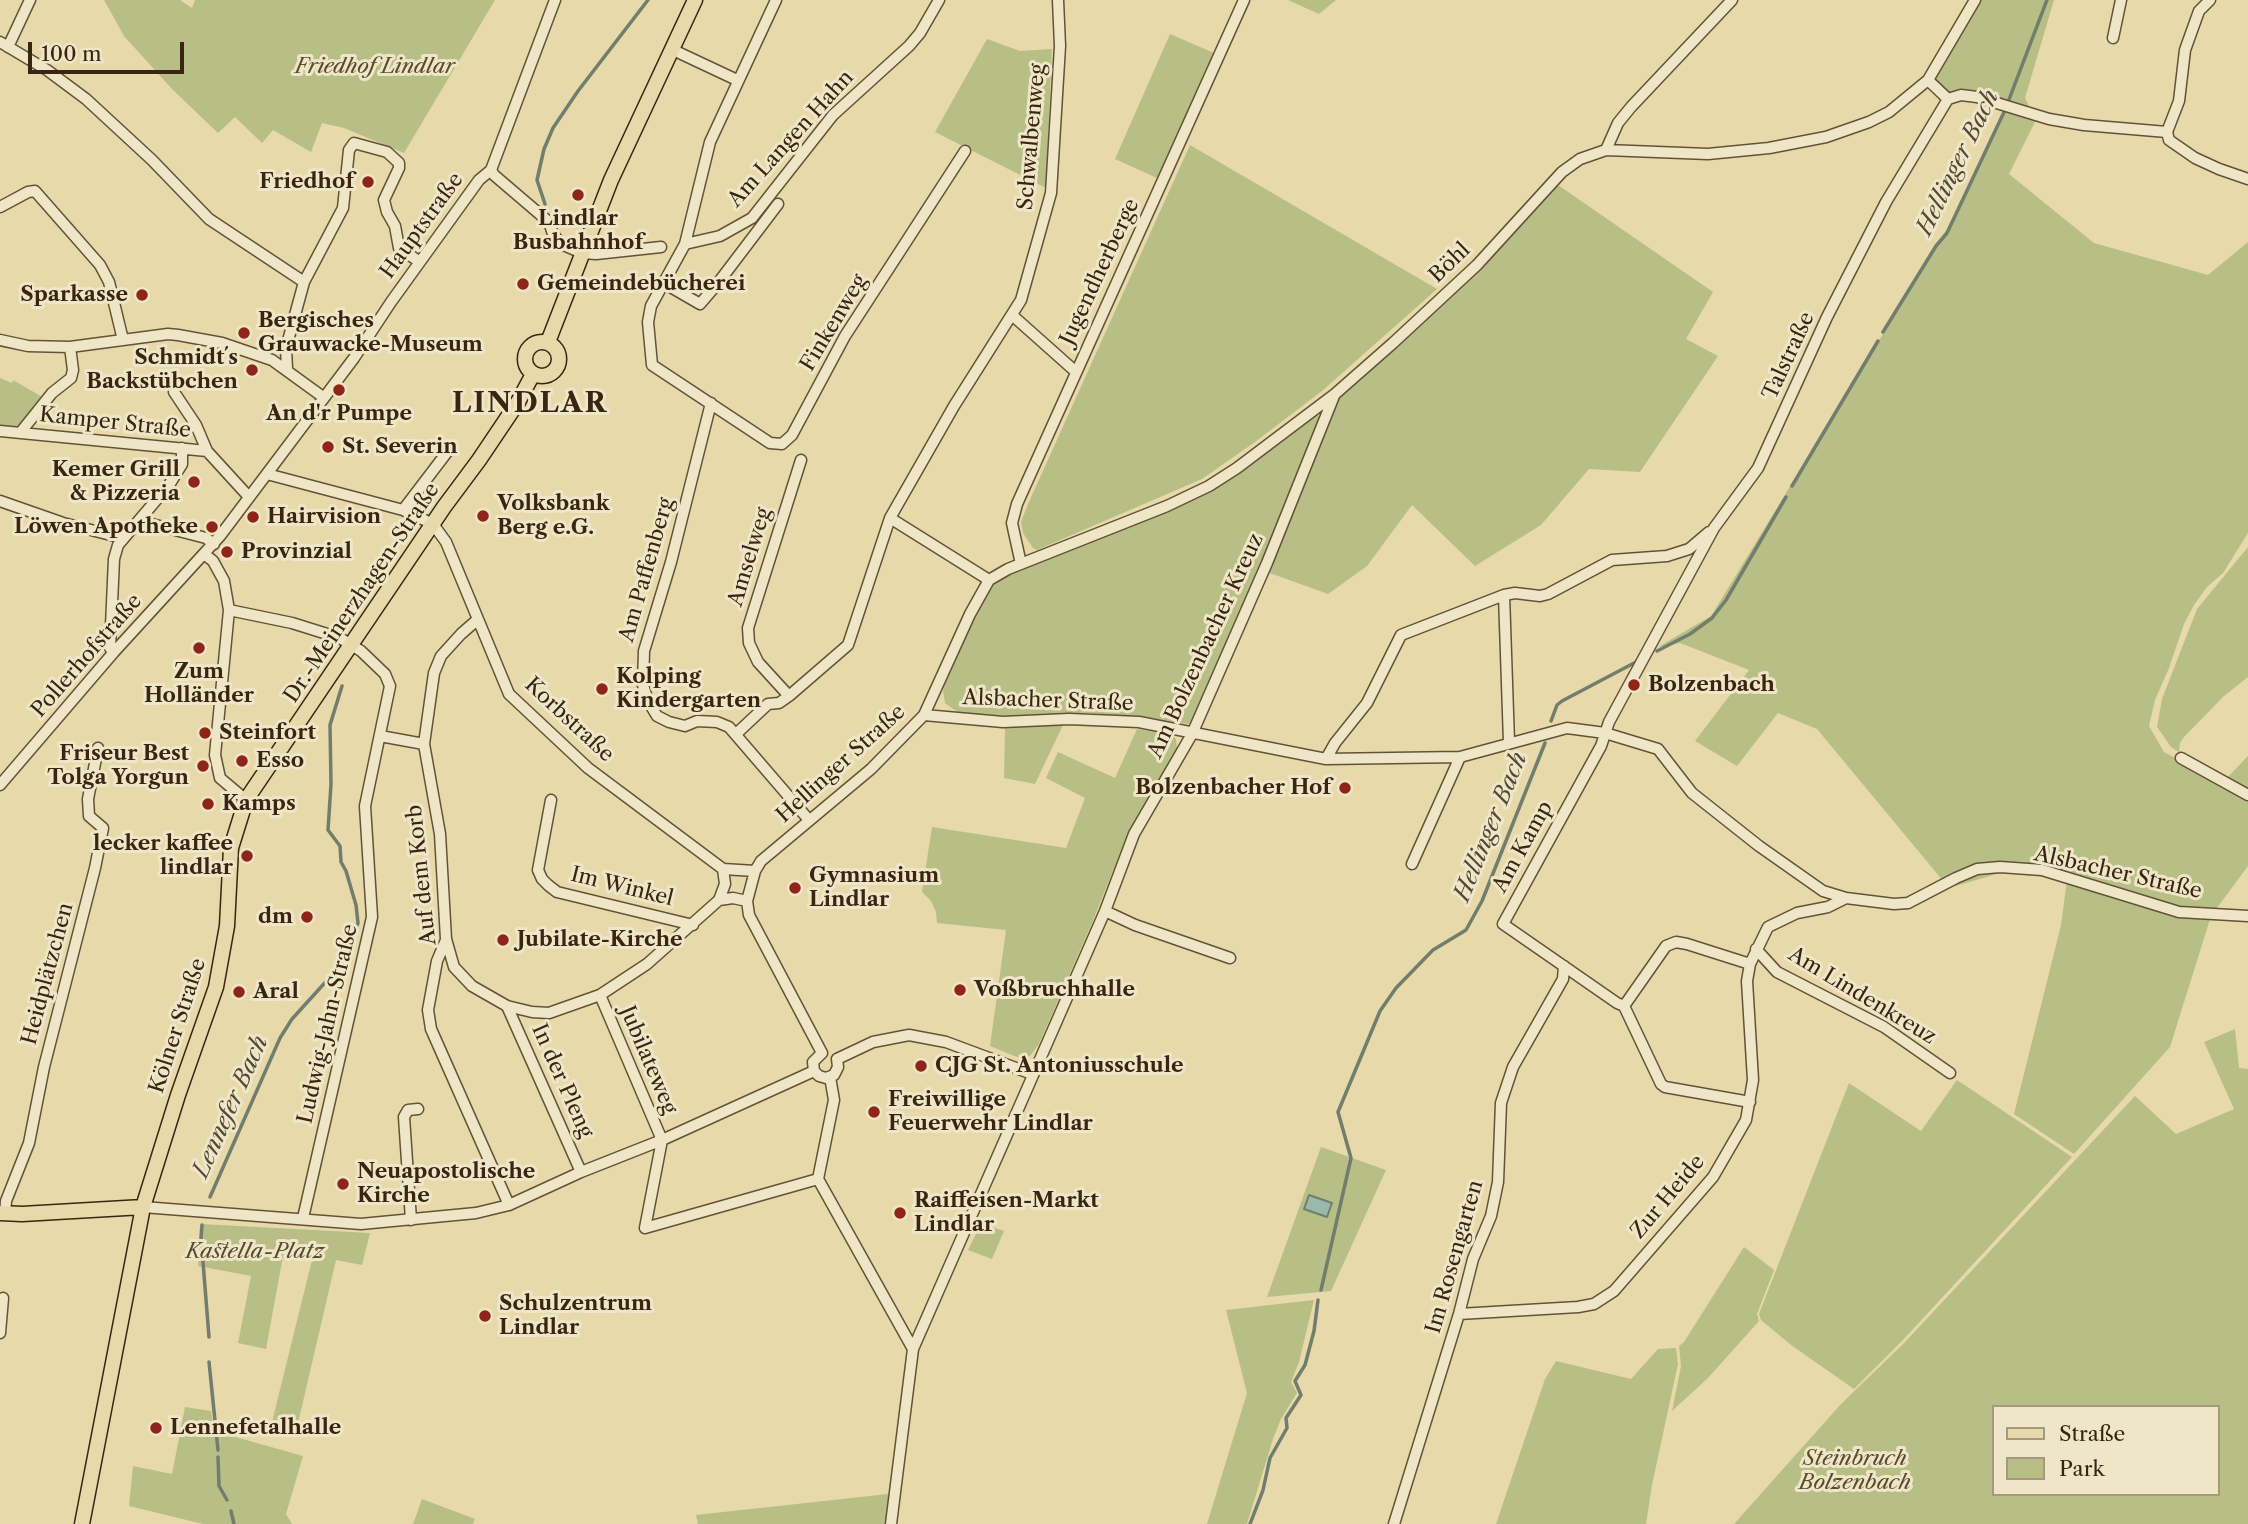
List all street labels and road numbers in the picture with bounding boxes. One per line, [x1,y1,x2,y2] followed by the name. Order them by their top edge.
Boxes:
[1013,63,1051,211] street label: Schwalbenweg
[723,65,859,213] street label: Am Langen Hahn
[375,168,469,284] street label: Hauptstraße
[1055,195,1145,349] street label: Jugendherberge
[1424,238,1476,288] street label: Böhl
[795,270,873,376] street label: Finkenweg
[1758,308,1820,404] street label: Talstraße
[38,403,192,443] street label: Kamper Straße
[279,478,445,708] street label: Dr.-Meinerzhagen-Straße
[614,495,680,645] street label: Am Paffenberg
[723,505,777,609] street label: Amselweg
[1143,530,1269,762] street label: Am Bolzenbacher Kreuz
[27,589,147,723] street label: Pollerhofstraße
[519,672,619,768] street label: Korbstraße
[962,685,1134,717] street label: Alsbacher Straße
[771,700,911,828] street label: Hellinger Straße
[1488,797,1558,897] street label: Am Kamp
[402,804,442,946] street label: Auf dem Korb
[2032,841,2204,905] street label: Alsbacher Straße
[568,862,676,912] street label: Im Winkel
[17,900,79,1048] street label: Heidplätzchen
[293,922,363,1126] street label: Ludwig-Jahn-Straße
[1784,942,1940,1050] street label: Am Lindenkreuz
[144,955,212,1097] street label: Kölner Straße
[614,1002,682,1118] street label: Jubilateweg
[526,1020,598,1142] street label: In der Pleng
[1626,1150,1710,1244] street label: Zur Heide
[1421,1177,1489,1337] street label: Im Rosengarten

